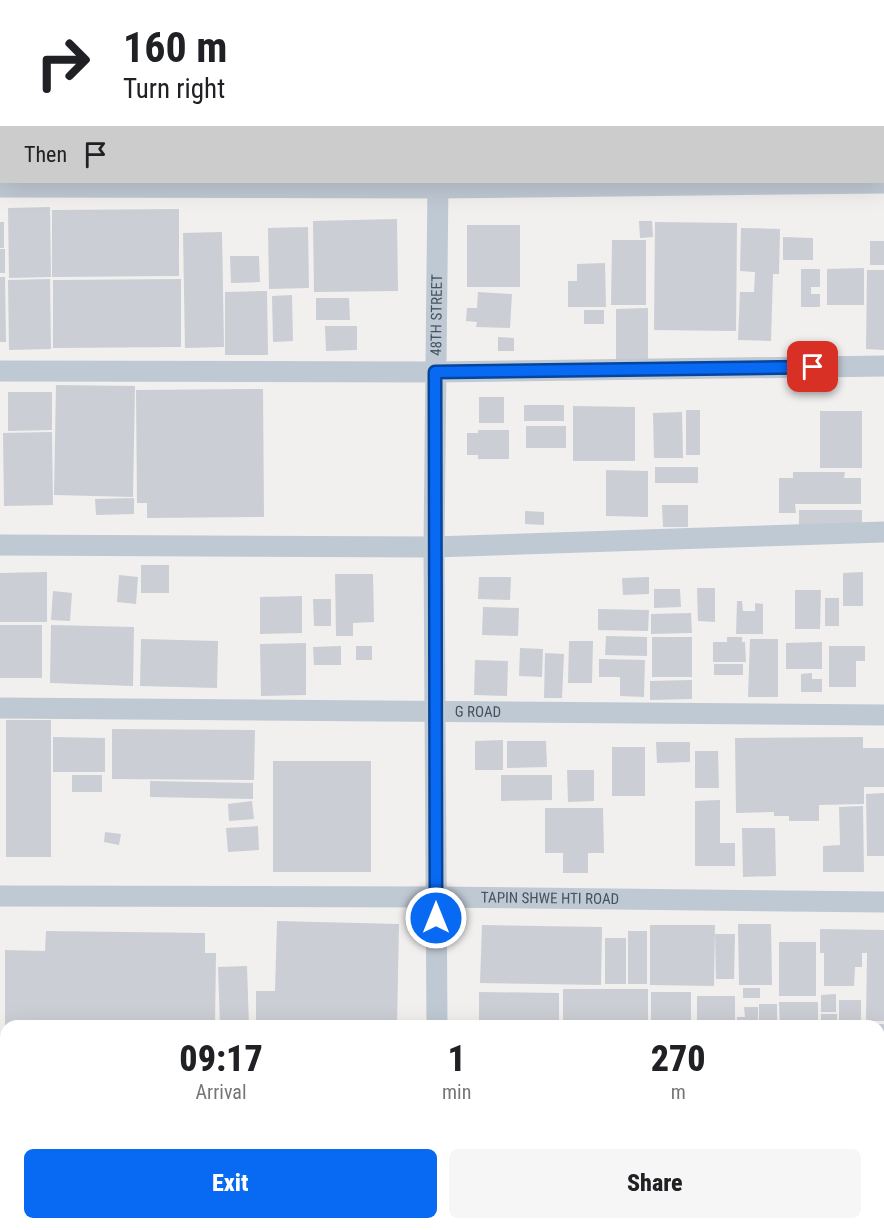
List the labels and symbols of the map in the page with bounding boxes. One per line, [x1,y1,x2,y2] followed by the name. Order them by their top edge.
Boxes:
[427,274,446,356] street label: 48TH STREET
[787,341,838,392] pin
[455,703,501,721] street label: G ROAD
[404,886,468,950] position arrow
[481,889,619,908] street label: TAPIN SHWE HTI ROAD

